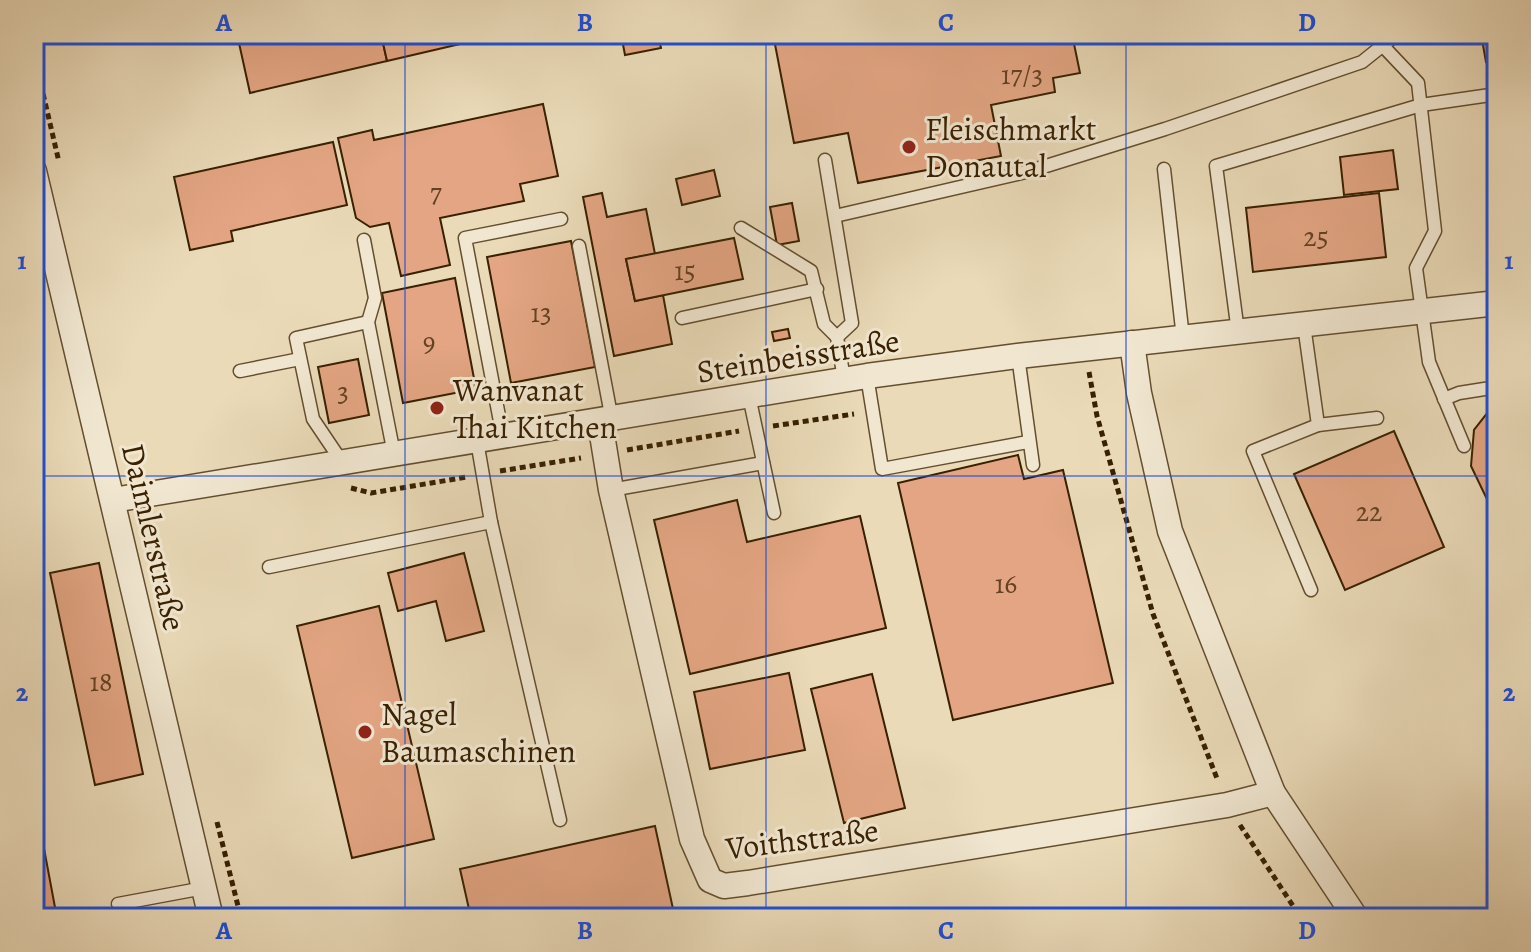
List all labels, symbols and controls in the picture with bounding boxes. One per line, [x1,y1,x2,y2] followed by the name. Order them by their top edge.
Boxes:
[215,5,233,40] text: A
[577,5,593,40] text: B
[938,5,954,40] text: C
[1298,5,1316,40] text: D
[1001,56,1043,94] house number: 17/3
[925,107,1096,188] place label: Fleischmarkt Donautal
[900,138,918,156] marker: Fleischmarkt Donautal
[430,174,442,212] house number: 7
[1303,218,1329,256] house number: 25
[17,243,27,278] text: 1
[1504,243,1514,278] text: 1
[674,252,696,290] house number: 15
[530,294,552,332] house number: 13
[694,318,902,394] street label: Steinbeisstraße
[423,323,435,361] house number: 9
[452,368,617,449] place label: Wanvanat Thai Kitchen
[337,373,349,411] house number: 3
[428,399,446,417] marker: Wanvanat Thai Kitchen
[111,439,197,635] street label: Daimlerstraße
[1356,493,1382,531] house number: 22
[995,565,1017,603] house number: 16
[89,663,113,701] house number: 18
[16,675,29,710] text: 2
[1503,675,1516,710] text: 2
[381,692,576,773] place label: Nagel Baumaschinen
[356,723,374,741] marker: Nagel Baumaschinen
[722,808,881,870] street label: Voithstraße
[215,913,233,948] text: A
[577,913,593,948] text: B
[938,913,954,948] text: C
[1298,913,1316,948] text: D

